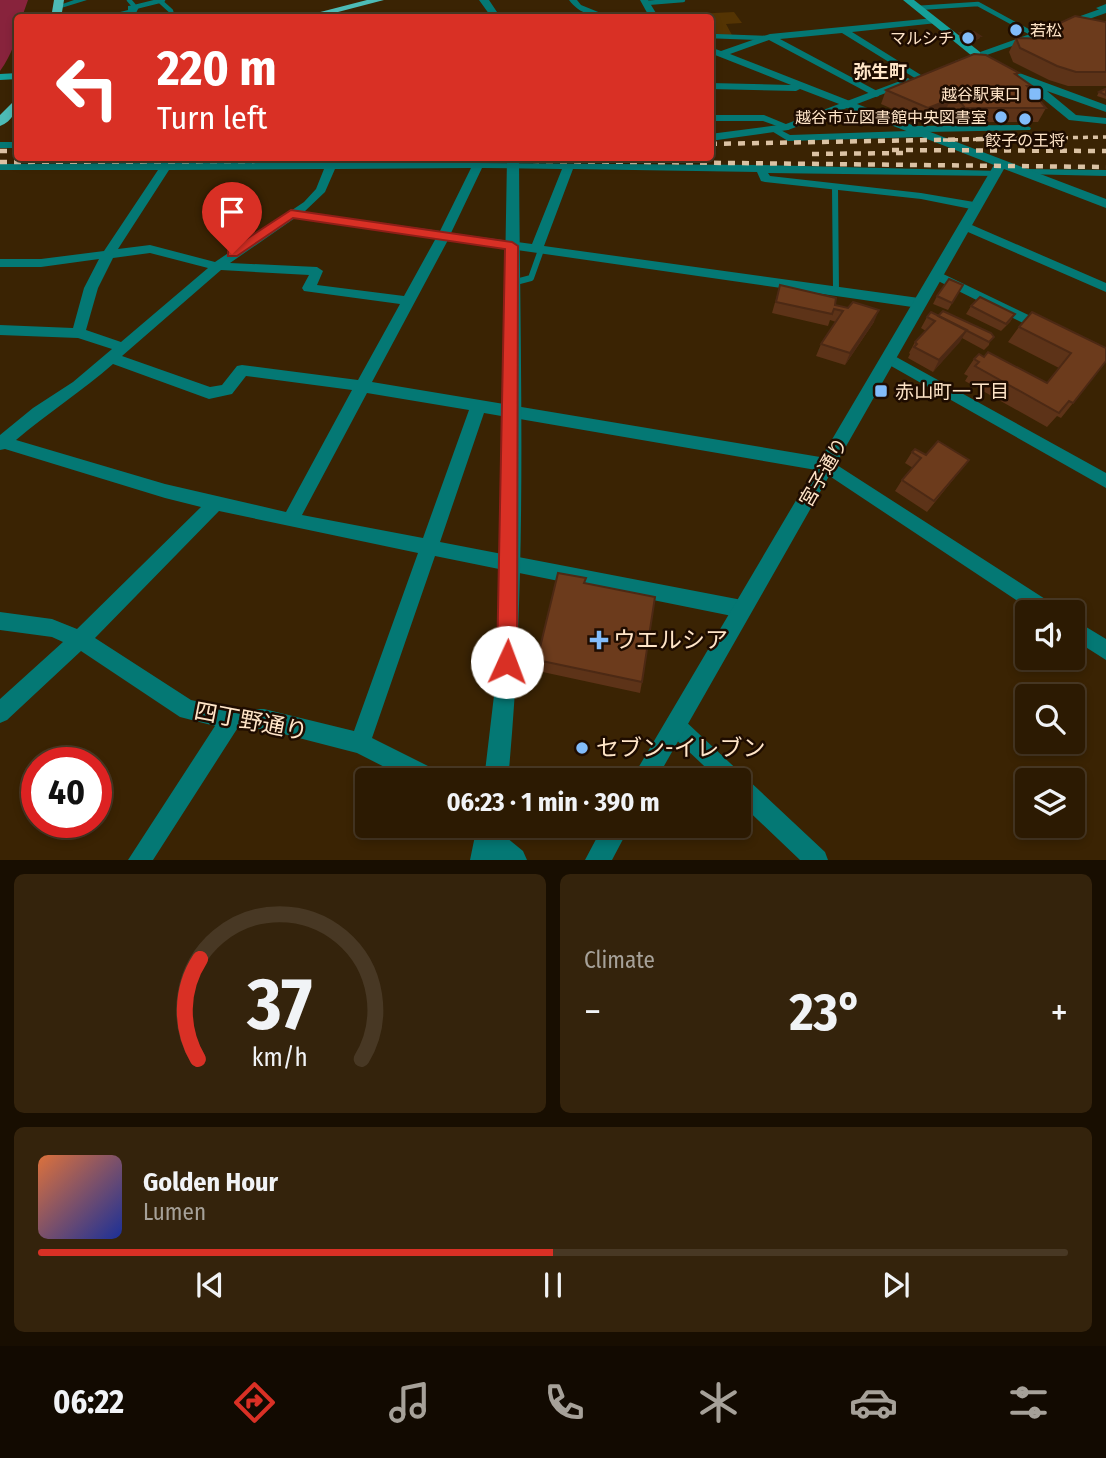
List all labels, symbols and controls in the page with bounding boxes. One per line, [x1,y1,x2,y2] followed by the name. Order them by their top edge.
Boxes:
[1030,21,1062,40] place label: 若松
[1008,22,1024,38] marker: 若松
[890,29,954,48] place label: マルシチ
[960,30,976,46] marker: マルシチ
[157,39,277,98] text: 220 m
[42,42,133,133] icon: left
[853,61,907,83] district label: 弥生町
[941,85,1021,104] place label: 越谷駅東口
[1027,86,1043,102] marker: 越谷駅東口
[157,99,267,137] text: Turn left
[795,108,987,127] place label: 越谷市立図書館中央図書室
[993,109,1009,125] marker: 越谷市立図書館中央図書室
[1017,111,1033,127] marker: 餃子の王将
[985,131,1065,150] place label: 餃子の王将
[202,182,262,254] pin
[213,193,251,231] icon: arrive
[895,380,1009,403] place label: 赤山町一丁目
[873,383,889,399] marker: 赤山町一丁目
[794,434,852,511] street label: 宮子通り
[1015,600,1085,838] map controls
[1015,600,1085,670] button: sound
[470,625,544,699] position arrow
[613,626,728,654] place label: ウエルシア
[591,632,607,648] marker: ウエルシア
[1015,684,1085,754] button: search
[192,696,310,746] street label: 四丁野通り
[596,734,766,762] place label: セブン-イレブン
[574,740,590,756] marker: セブン-イレブン
[21,747,112,838] speed limit sign: 40
[1015,768,1085,838] button: layers
[446,787,660,818] text: 06:23 · 1 min · 390 m
[584,946,655,974] text: Climate
[246,962,313,1049] text: 37
[789,981,862,1044] text: 23°
[584,989,601,1035] text: −
[1051,989,1068,1035] text: +
[252,1043,308,1073] text: km/h
[143,1167,278,1198] text: Golden Hour
[143,1198,206,1226] text: Lumen
[191,1266,229,1304] icon: previous
[534,1266,572,1304] icon: pause
[877,1266,915,1304] icon: next
[230,1378,279,1427] icon: directions
[385,1378,434,1427] icon: music
[540,1378,589,1427] icon: phone
[694,1378,743,1427] icon: climate
[849,1378,898,1427] icon: car
[1004,1378,1053,1427] icon: filters
[53,1383,124,1421] text: 06:22

